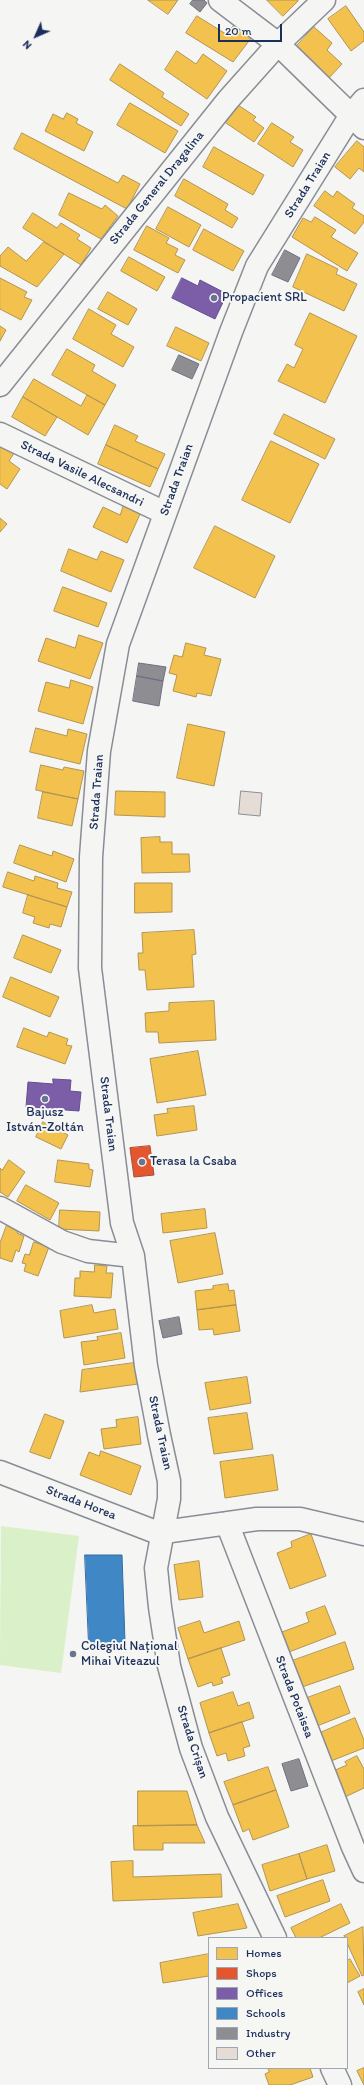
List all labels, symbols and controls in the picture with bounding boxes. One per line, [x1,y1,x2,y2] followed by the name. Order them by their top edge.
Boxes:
[16,16,56,56] north arrow
[220,16,284,42] scale bar
[225,24,252,38] text: 20 m
[20,38,34,52] text: N
[106,128,208,248] street label: Strada General Dragalina
[281,149,335,221] street label: Strada Traian
[222,290,307,306] place label: Propacient SRL
[209,293,219,303] marker: Propacient SRL
[18,437,146,511] street label: Strada Vasile Alecsandri
[157,442,197,518] street label: Strada Traian
[87,754,107,830] street label: Strada Traian
[96,1076,120,1152] street label: Strada Traian
[40,1094,50,1104] marker: Bajusz István-Zoltán
[6,1105,84,1136] place label: Bajusz István-Zoltán
[150,1154,237,1170] place label: Terasa la Csaba
[137,1157,147,1167] marker: Terasa la Csaba
[145,1394,175,1472] street label: Strada Traian
[44,1482,118,1524] street label: Strada Horea
[81,1639,178,1670] place label: Colegiul Național Mihai Viteazul
[68,1649,78,1659] marker: Colegiul Național Mihai Viteazul
[271,1654,317,1740] street label: Strada Potaissa
[173,1703,211,1781] street label: Strada Crișan
[208,1937,348,2069] legend
[246,1946,282,1960] text: Homes
[246,1966,277,1980] text: Shops
[246,1986,283,2000] text: Offices
[246,2006,285,2020] text: Schools
[246,2026,290,2040] text: Industry
[246,2046,276,2060] text: Other

